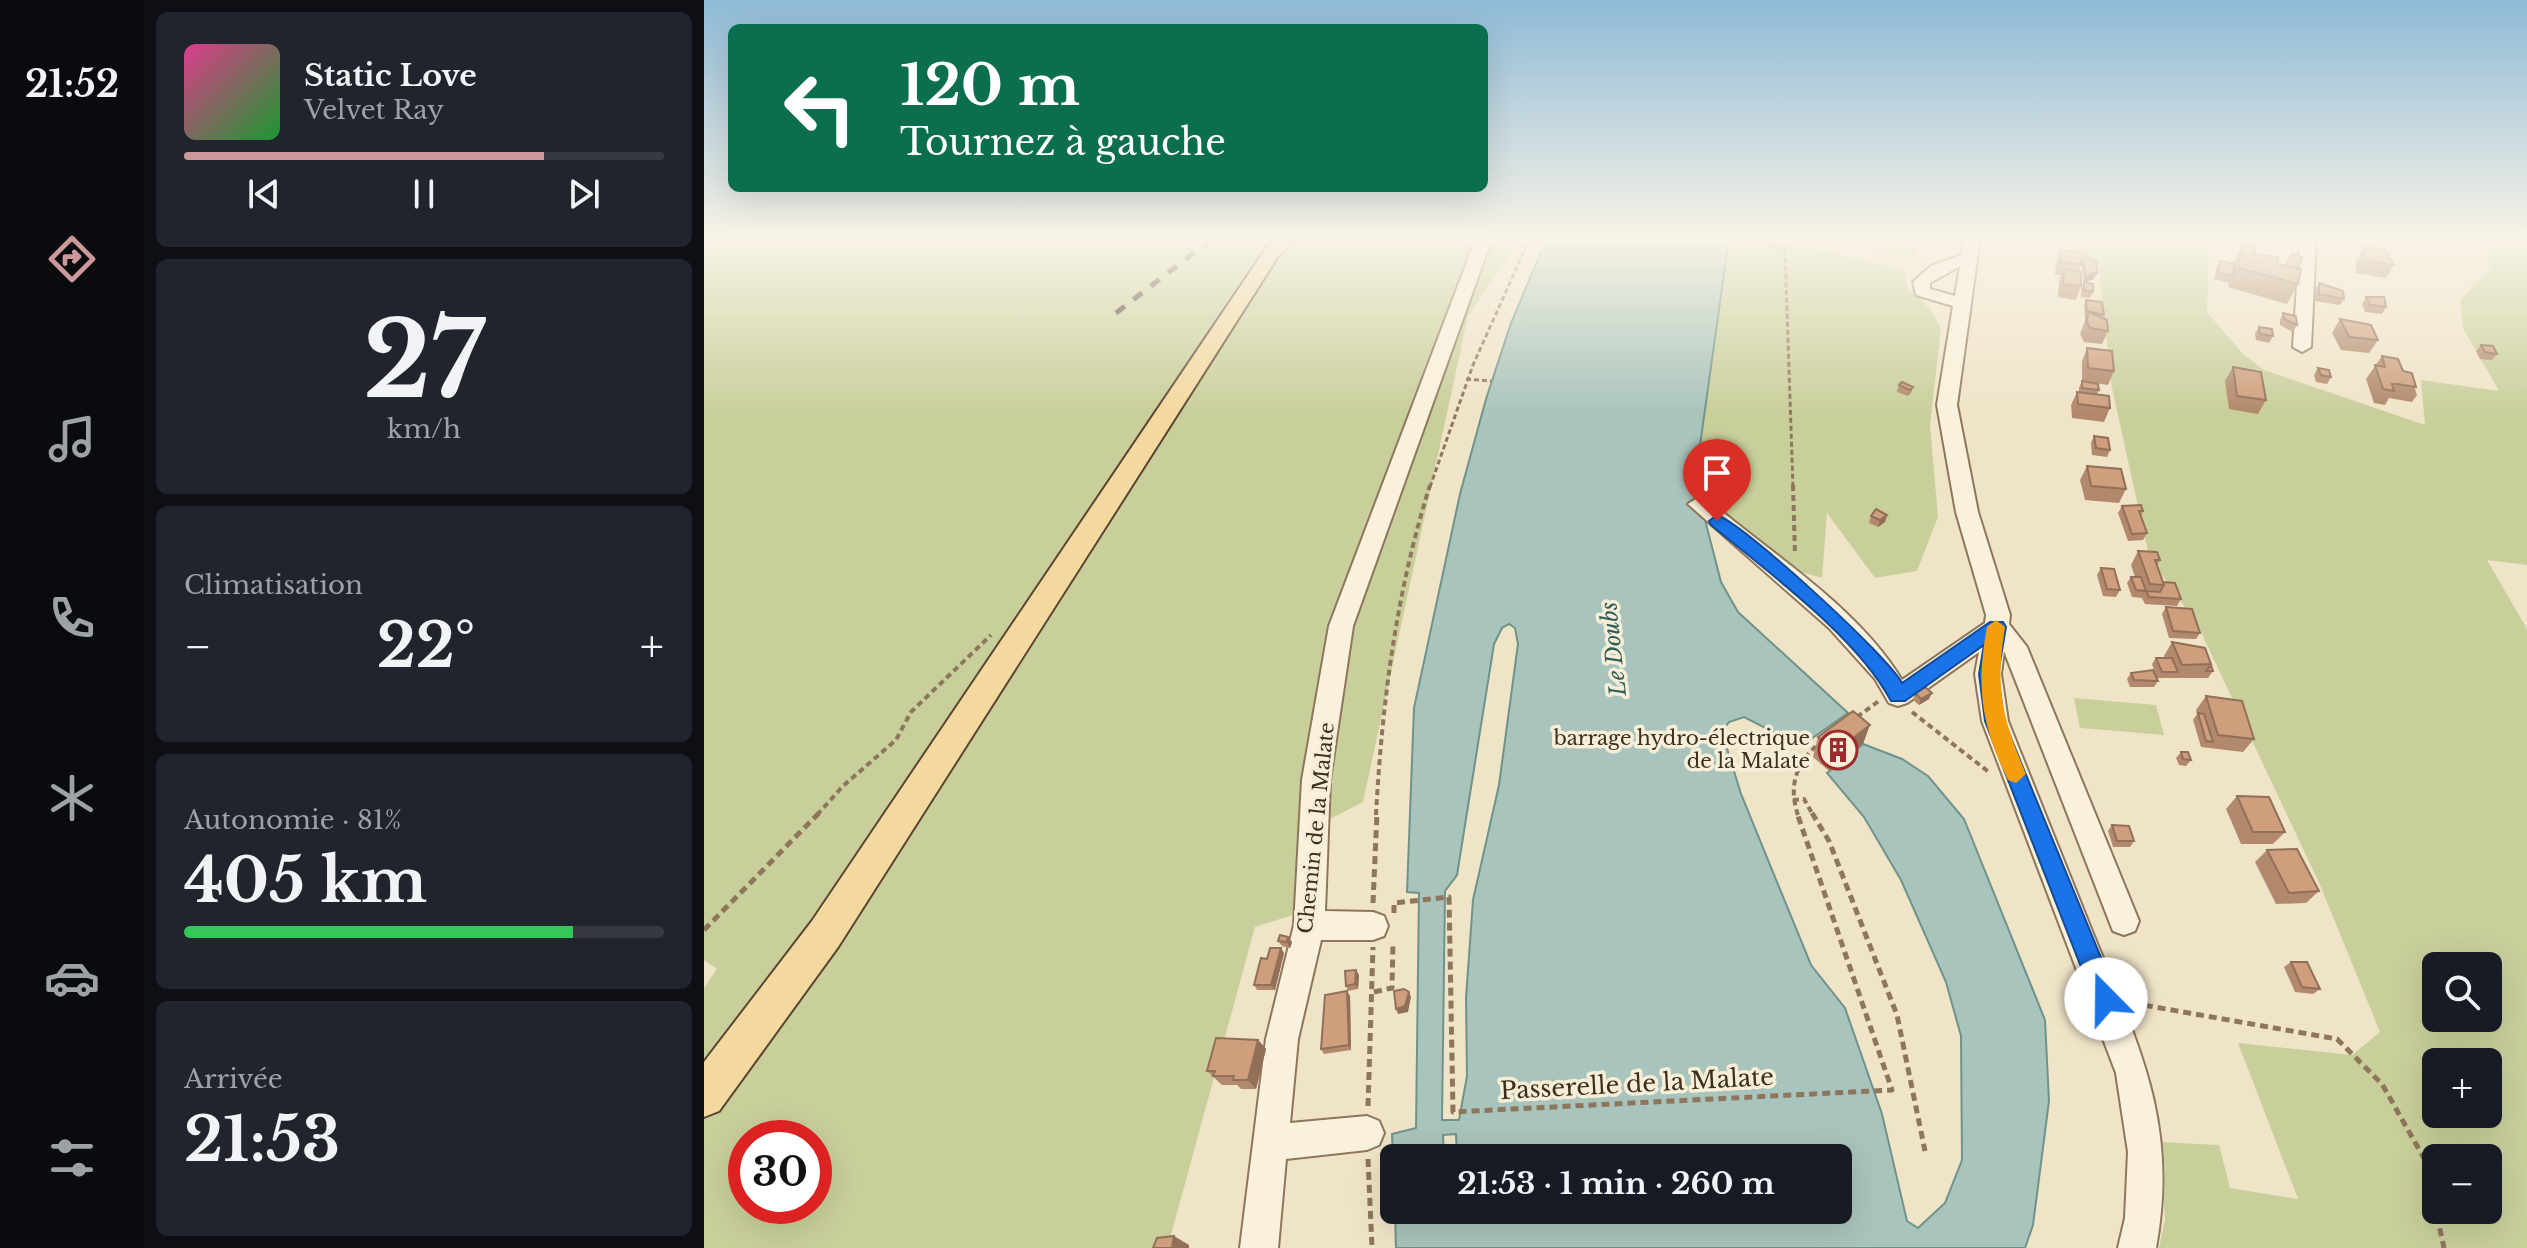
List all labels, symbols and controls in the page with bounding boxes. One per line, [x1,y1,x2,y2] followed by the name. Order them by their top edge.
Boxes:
[900,51,1080,120] text: 120 m
[768,56,872,160] icon: left
[304,57,477,94] text: Static Love
[25,62,119,107] text: 21:52
[304,94,444,126] text: Velvet Ray
[900,120,1226,165] text: Tournez à gauche
[242,172,286,216] icon: previous
[402,172,446,216] icon: pause
[562,172,606,216] icon: next
[44,231,100,287] icon: directions
[363,296,485,425] text: 27
[44,411,100,467] icon: music
[387,413,461,445] text: km/h
[1683,439,1751,521] pin
[1695,451,1739,495] icon: arrive
[184,569,363,601] text: Climatisation
[44,590,100,646] icon: phone
[1595,601,1632,698] water label: Le Doubs
[377,609,475,683] text: 22°
[184,619,212,674] text: −
[640,619,664,674] text: +
[1293,721,1339,935] street label: Chemin de la Malate
[1553,726,1810,773] place label: barrage hydro-électrique de la Malate
[1817,729,1859,771] building icon: barrage hydro-électrique de la Malate
[44,770,100,826] icon: climate
[184,804,402,836] text: Autonomie · 81%
[184,844,427,918] text: 405 km
[44,950,100,1006] icon: car
[2422,952,2502,1224] map controls
[2422,952,2502,1032] button: search
[2064,957,2148,1041] position arrow
[2422,1048,2502,1128] button: +
[1499,1062,1775,1105] street label: Passerelle de la Malate
[184,1063,283,1095] text: Arrivée
[184,1103,340,1177] text: 21:53
[728,1120,832,1224] speed limit sign: 30
[44,1130,100,1186] icon: filters
[2422,1144,2502,1224] button: −
[1457,1165,1775,1202] text: 21:53 · 1 min · 260 m

